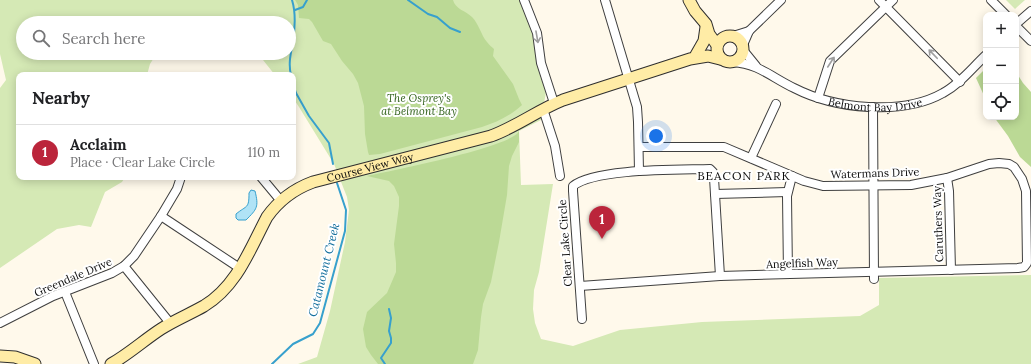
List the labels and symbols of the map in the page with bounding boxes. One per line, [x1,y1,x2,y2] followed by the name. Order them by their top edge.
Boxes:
[533,30,541,43] one-way arrow
[928,49,938,59] one-way arrow
[827,56,836,67] one-way arrow
[381,91,457,118] park label: The Osprey's at Belmont Bay
[827,94,924,114] street label: Belmont Bay Drive
[646,126,666,146] your location
[325,149,415,185] street label: Course View Way
[830,164,920,182] street label: Watermans Drive
[697,168,791,183] district label: BEACON PARK
[930,186,946,262] street label: Caruthers Way
[555,199,575,287] street label: Clear Lake Circle
[589,206,615,239] pin: 1
[305,222,342,318] water label: Catamount Creek
[32,254,114,300] street label: Greendale Drive
[765,255,838,271] street label: Angelfish Way

